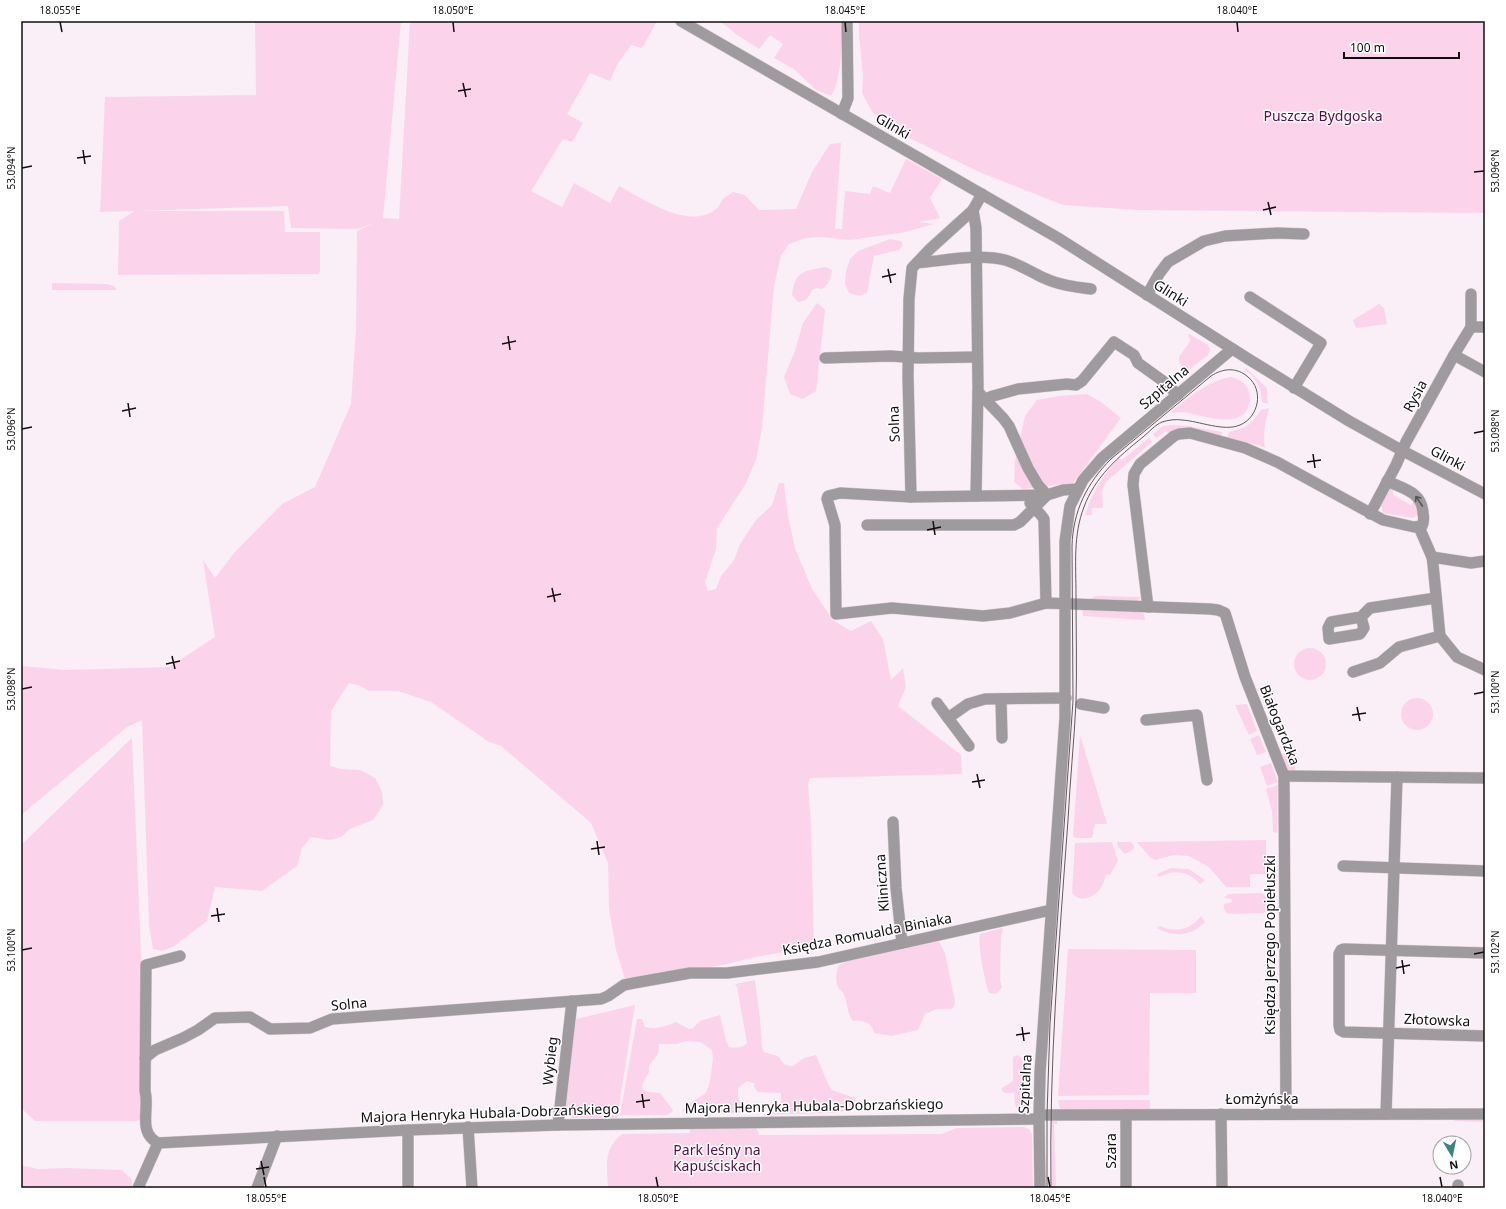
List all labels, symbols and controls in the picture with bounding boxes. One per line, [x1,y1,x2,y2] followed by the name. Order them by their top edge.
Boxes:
[39,3,81,17] text: 18.055°E
[432,3,474,17] text: 18.050°E
[824,3,866,17] text: 18.045°E
[1216,3,1258,17] text: 18.040°E
[1344,34,1459,60] scale bar
[1350,39,1385,56] text: 100 m
[1263,106,1383,125] park label: Puszcza Bydgoska
[872,108,914,143] street label: Glinki
[4,146,18,190] text: 53.094°N
[1488,149,1502,193] text: 53.096°N
[1150,275,1192,310] street label: Glinki
[1135,360,1193,413] street label: Szpitalna
[1398,376,1431,415] street label: Rysia
[883,406,904,442] street label: Solna
[4,407,18,451] text: 53.096°N
[1488,409,1502,453] text: 53.098°N
[1427,440,1469,475] street label: Glinki
[1415,495,1423,506] one-way arrow
[4,667,18,711] text: 53.098°N
[1488,670,1502,714] text: 53.100°N
[1256,682,1305,768] street label: Białogardzka
[870,853,893,913] street label: Kliniczna
[1260,855,1279,1035] street label: Księdza Jerzego Popiełuszki
[781,908,953,959] street label: Księdza Romualda Biniaka
[4,928,18,972] text: 53.100°N
[1488,930,1502,974] text: 53.102°N
[330,992,368,1015] street label: Solna
[1404,1009,1471,1030] street label: Złotowska
[537,1036,562,1086] street label: Wybieg
[1013,1054,1036,1114] street label: Szpitalna
[1225,1089,1299,1108] street label: Łomżyńska
[684,1094,944,1117] street label: Majora Henryka Hubala-Dobrzańskiego
[360,1098,620,1127] street label: Majora Henryka Hubala-Dobrzańskiego
[1101,1133,1120,1169] street label: Szara
[1432,1135,1472,1175] north arrow
[673,1140,761,1175] park label: Park leśny na Kapuściskach
[1448,1157,1460,1174] text: N
[245,1191,287,1205] text: 18.055°E
[637,1191,679,1205] text: 18.050°E
[1029,1191,1071,1205] text: 18.045°E
[1421,1191,1463,1205] text: 18.040°E

